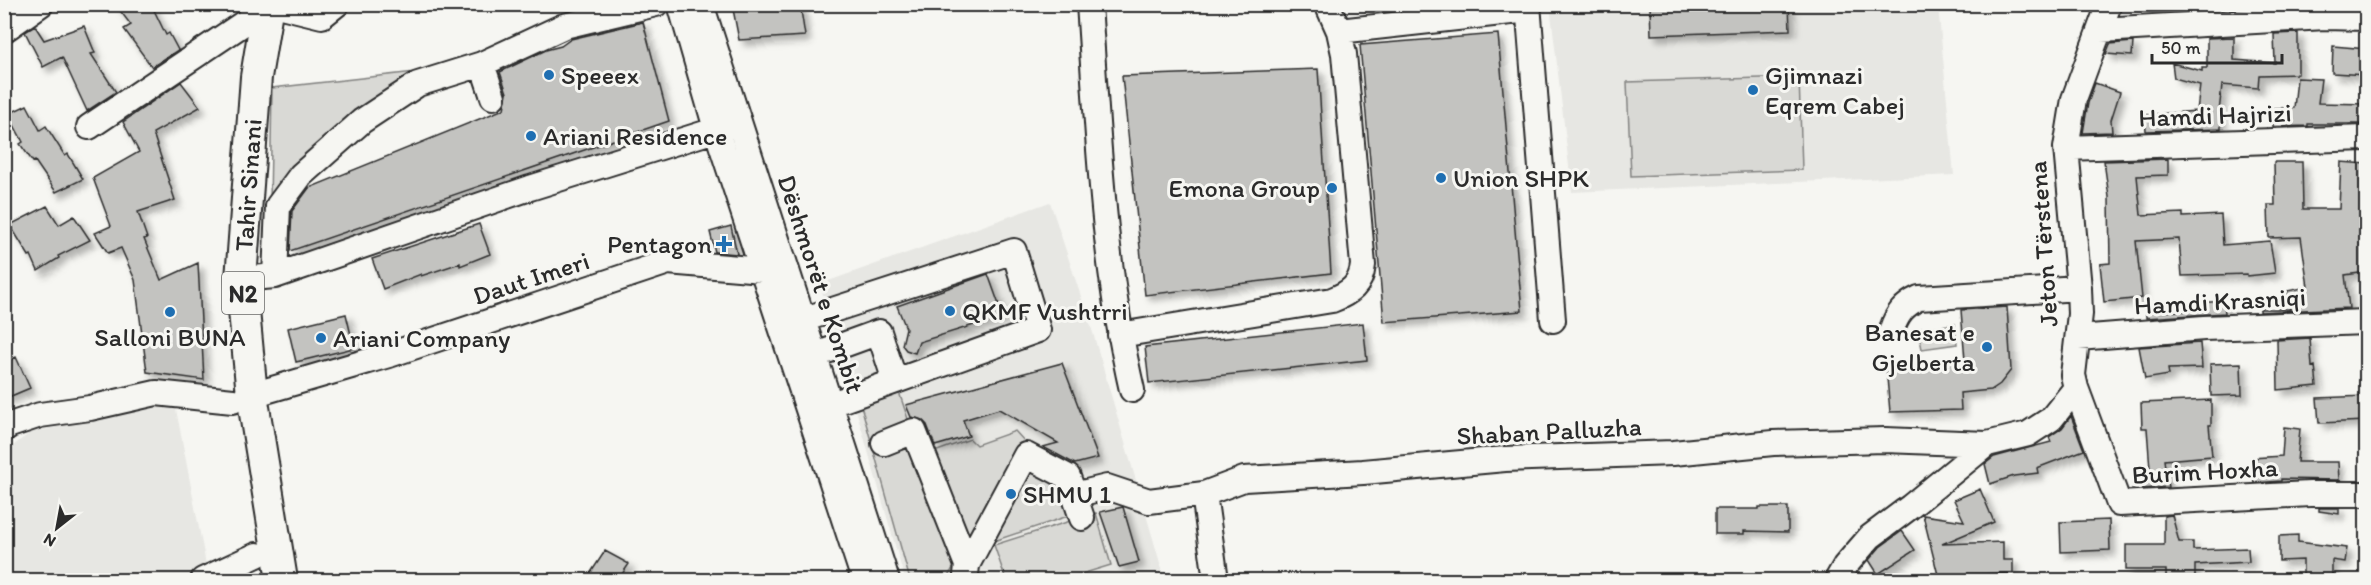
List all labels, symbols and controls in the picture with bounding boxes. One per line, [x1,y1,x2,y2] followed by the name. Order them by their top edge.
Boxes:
[2152,27,2282,65] scale bar
[2161,37,2201,59] text: 50 m
[561,59,639,91] place label: Speeex
[1765,59,1905,121] place label: Gjimnazi Eqrem Cabej
[542,68,556,82] marker: Speeex
[1746,83,1760,97] marker: Gjimnazi Eqrem Cabej
[2138,96,2292,134] street label: Hamdi Hajrizi
[227,118,269,252] street label: Tahir Sinani
[543,120,727,152] place label: Ariani Residence
[524,129,538,143] marker: Ariani Residence
[2021,160,2065,328] street label: Jeton Tërstena
[1453,162,1589,194] place label: Union SHPK
[771,171,871,398] street label: Dëshmorët e Kombit
[1434,171,1448,185] marker: Union SHPK
[1168,172,1320,204] place label: Emona Group
[1325,181,1339,195] marker: Emona Group
[607,228,712,260] place label: Pentagon
[717,237,731,251] marker: Pentagon
[469,244,593,312] street label: Daut Imeri
[222,272,264,314] road number: N2
[2133,281,2307,321] street label: Hamdi Krasniqi
[962,295,1128,327] place label: QKMF Vushtrri
[943,304,957,318] marker: QKMF Vushtrri
[163,305,177,319] marker: Salloni BUNA
[1865,316,1975,378] place label: Banesat e Gjelberta
[94,321,246,353] place label: Salloni BUNA
[333,322,510,354] place label: Ariani Company
[314,331,328,345] marker: Ariani Company
[1980,340,1994,354] marker: Banesat e Gjelberta
[1456,410,1643,452] street label: Shaban Palluzha
[2131,451,2279,491] street label: Burim Hoxha
[1023,478,1111,510] place label: SHMU 1
[1004,487,1018,501] marker: SHMU 1
[27,498,87,558] north arrow
[40,530,59,551] text: N

